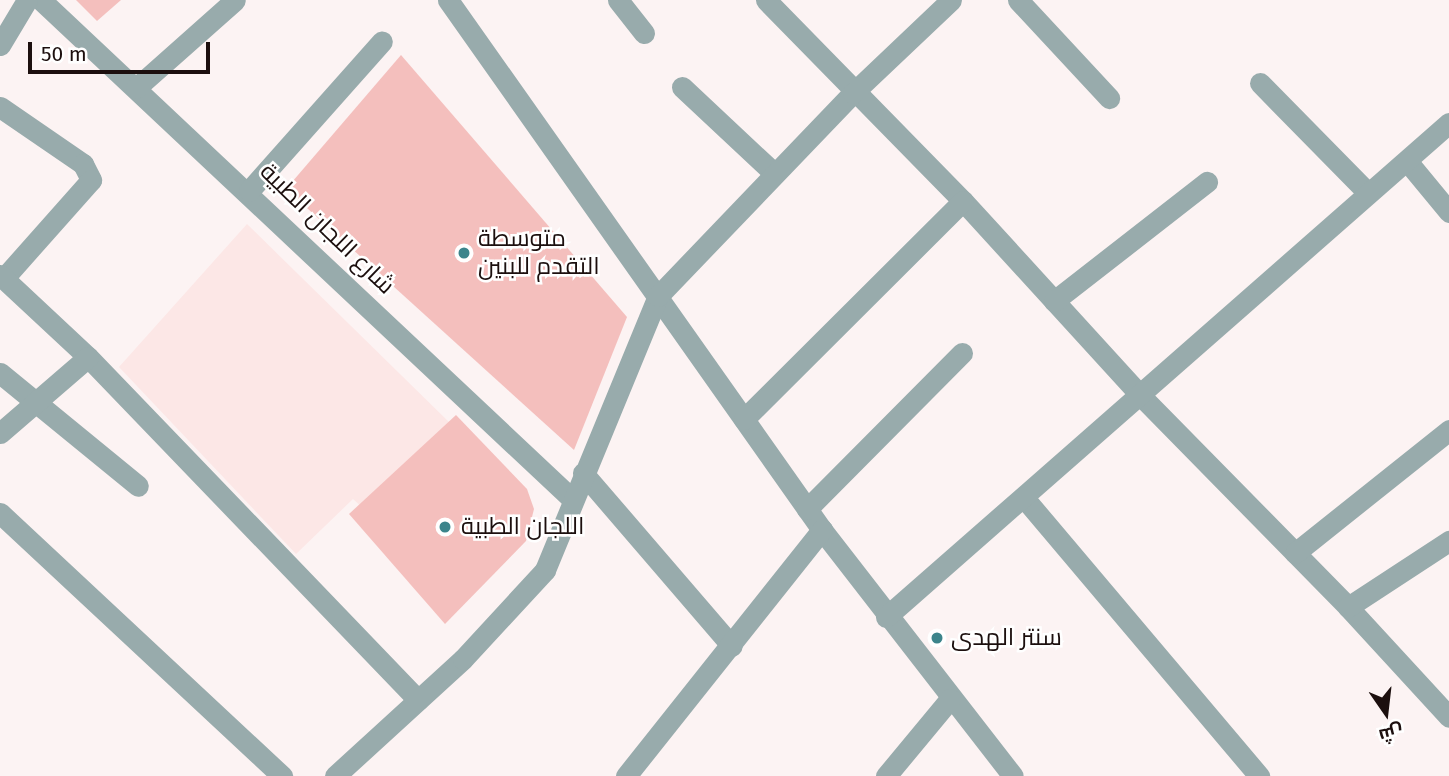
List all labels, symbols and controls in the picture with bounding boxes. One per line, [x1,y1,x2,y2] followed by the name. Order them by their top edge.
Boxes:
[32,28,214,72] scale bar
[41,41,87,67] text: 50 m
[254,157,400,301] street label: شارع اللجان الطبية
[478,225,600,281] place label: متوسطة التقدم للبنين
[456,245,472,261] marker: متوسطة التقدم للبنين
[461,513,584,541] place label: اللجان الطبية
[435,517,455,537] marker: اللجان الطبية
[951,624,1062,652] place label: سنتر الهدى
[929,630,945,646] marker: سنتر الهدى
[1351,678,1421,748] north arrow
[1377,720,1406,748] text: ش

